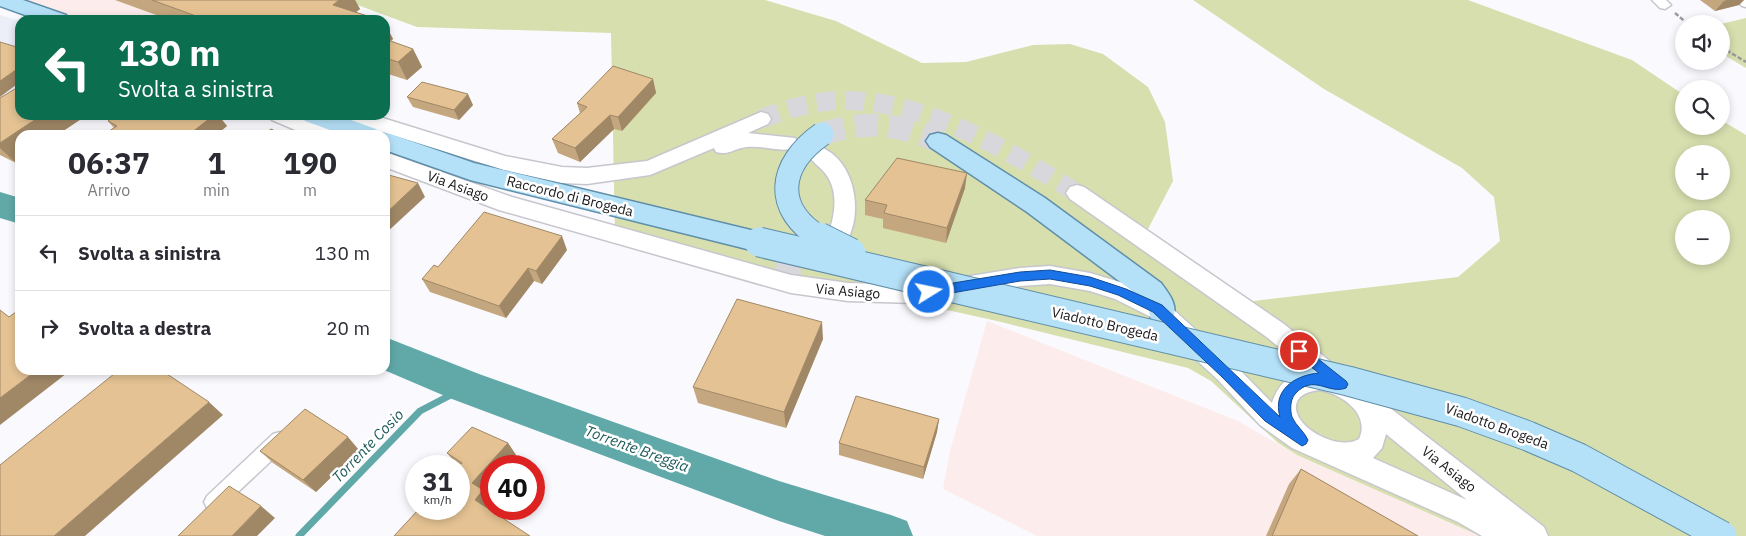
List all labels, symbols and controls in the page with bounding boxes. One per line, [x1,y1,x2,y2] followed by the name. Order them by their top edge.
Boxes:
[1675,15,1730,265] map controls
[1675,15,1730,70] button: sound
[118,30,221,76] text: 130 m
[35,35,100,100] icon: left
[118,74,273,103] text: Svolta a sinistra
[1675,80,1730,135] button: search
[68,143,150,182] text: 06:37
[207,143,225,182] text: 1
[283,143,337,182] text: 190
[1675,145,1730,200] button: +
[425,166,492,206] street label: Via Asiago
[505,172,636,221] street label: Raccordo di Brogeda
[88,180,130,200] text: Arrivo
[203,180,230,200] text: min
[303,180,317,200] text: m
[1675,210,1730,265] button: −
[35,239,63,267] icon: left
[78,241,221,265] text: Svolta a sinistra
[315,241,370,265] text: 130 m
[902,265,954,317] position arrow
[815,279,881,303] street label: Via Asiago
[1050,303,1161,345] street label: Viadotto Brogeda
[35,314,63,342] icon: right
[78,316,211,340] text: Svolta a destra
[326,316,370,340] text: 20 m
[1278,330,1320,372] pin
[1285,337,1313,365] icon: arrive
[1443,399,1552,453] street label: Viadotto Brogeda
[328,405,408,486] water label: Torrente Cosio
[583,421,692,476] water label: Torrente Breggia
[1418,442,1480,496] street label: Via Asiago
[480,455,545,520] speed limit sign: 40
[422,465,453,498] text: 31
[423,492,452,507] text: km/h

